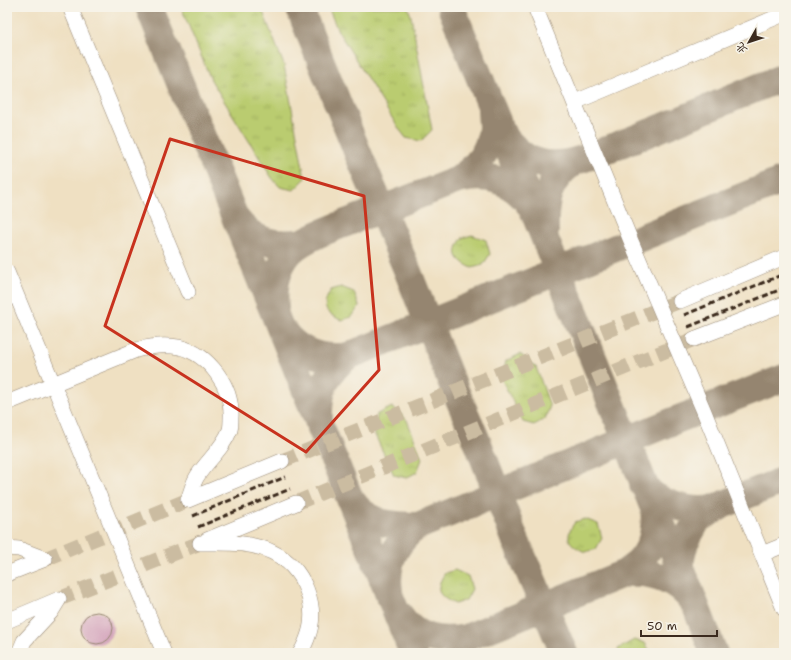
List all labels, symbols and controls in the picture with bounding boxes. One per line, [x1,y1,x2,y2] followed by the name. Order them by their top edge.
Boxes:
[729,22,769,62] north arrow
[732,39,751,57] text: 北
[641,612,717,638] scale bar
[647,618,677,634] text: 50 m

